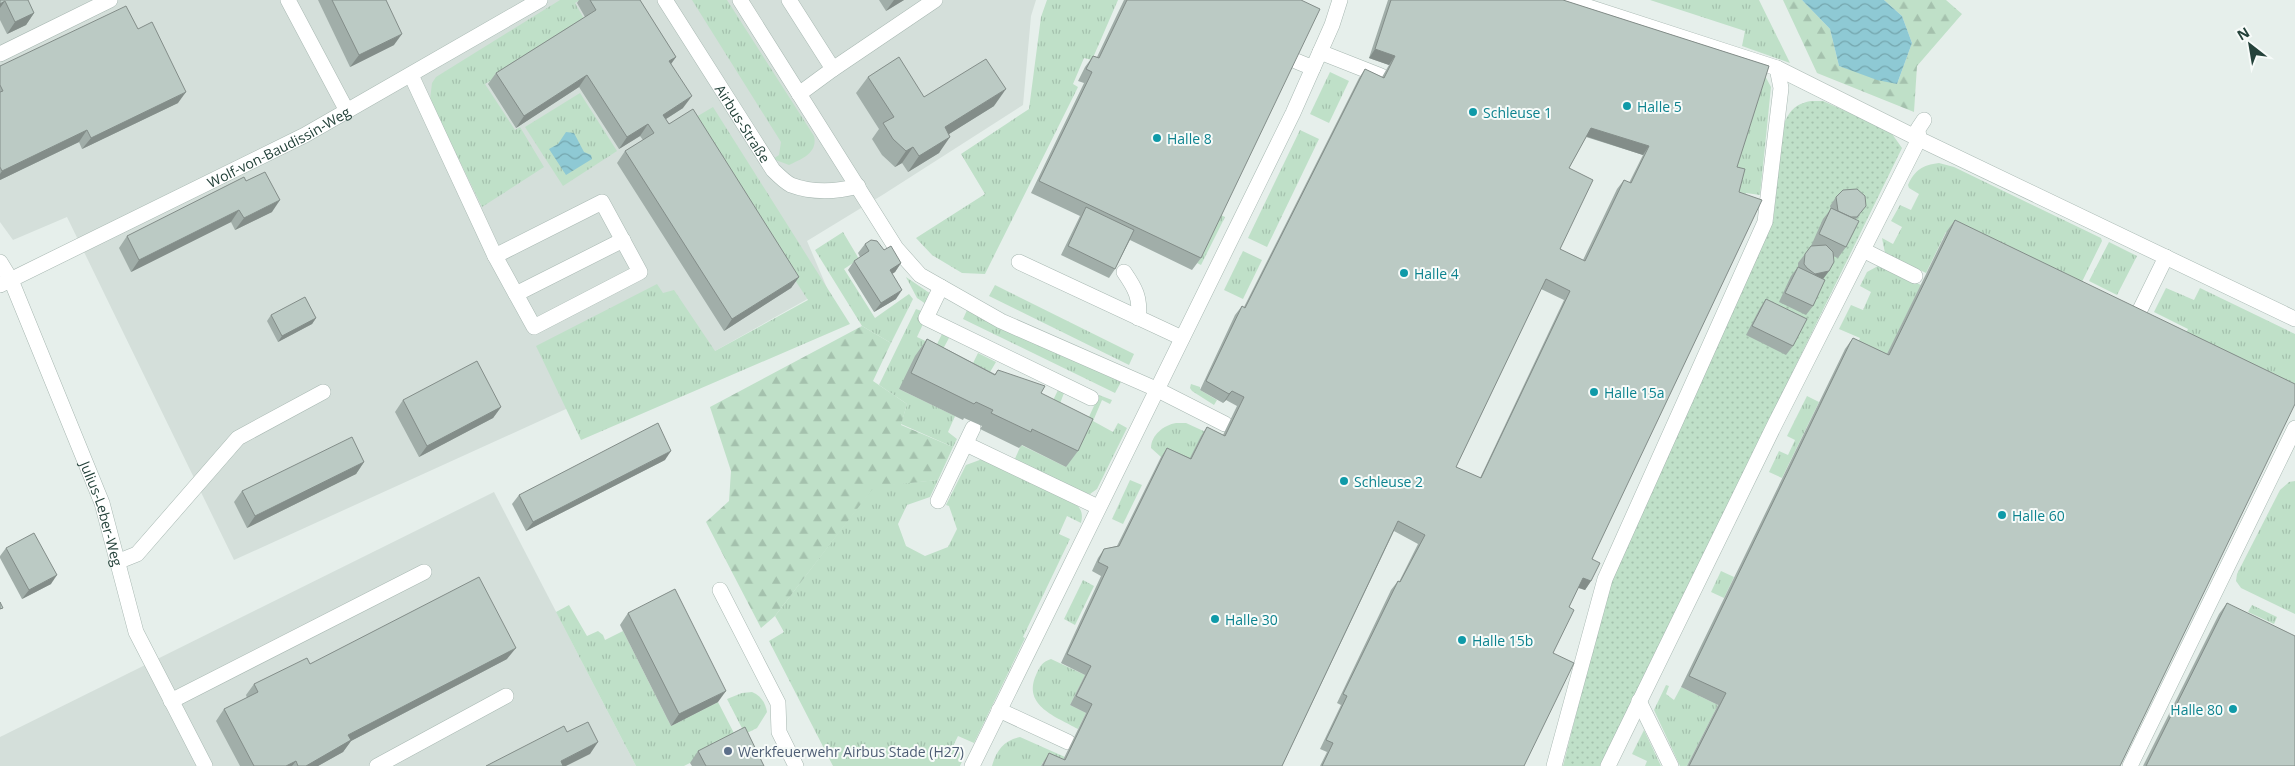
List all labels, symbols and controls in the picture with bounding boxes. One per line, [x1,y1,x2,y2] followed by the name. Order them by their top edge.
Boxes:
[2225,20,2275,70] north arrow
[2233,22,2253,45] text: N
[711,80,775,166] street label: Airbus-Straße
[1637,97,1682,116] place label: Halle 5
[1621,100,1633,112] marker: Halle 5
[204,101,354,191] street label: Wolf-von-Baudissin-Weg
[1483,103,1552,122] place label: Schleuse 1
[1467,106,1479,118] marker: Schleuse 1
[1167,129,1212,148] place label: Halle 8
[1151,132,1163,144] marker: Halle 8
[1414,264,1459,283] place label: Halle 4
[1398,267,1410,279] marker: Halle 4
[1604,383,1664,402] place label: Halle 15a
[1588,386,1600,398] marker: Halle 15a
[76,456,128,568] street label: Julius-Leber-Weg
[1354,472,1423,491] place label: Schleuse 2
[1338,475,1350,487] marker: Schleuse 2
[2012,506,2065,525] place label: Halle 60
[1996,509,2008,521] marker: Halle 60
[1225,610,1278,629] place label: Halle 30
[1209,613,1221,625] marker: Halle 30
[1472,631,1533,650] place label: Halle 15b
[1456,634,1468,646] marker: Halle 15b
[2170,700,2223,719] place label: Halle 80
[2227,703,2239,715] marker: Halle 80
[738,742,964,761] place label: Werkfeuerwehr Airbus Stade (H27)
[722,745,734,757] marker: Werkfeuerwehr Airbus Stade (H27)

